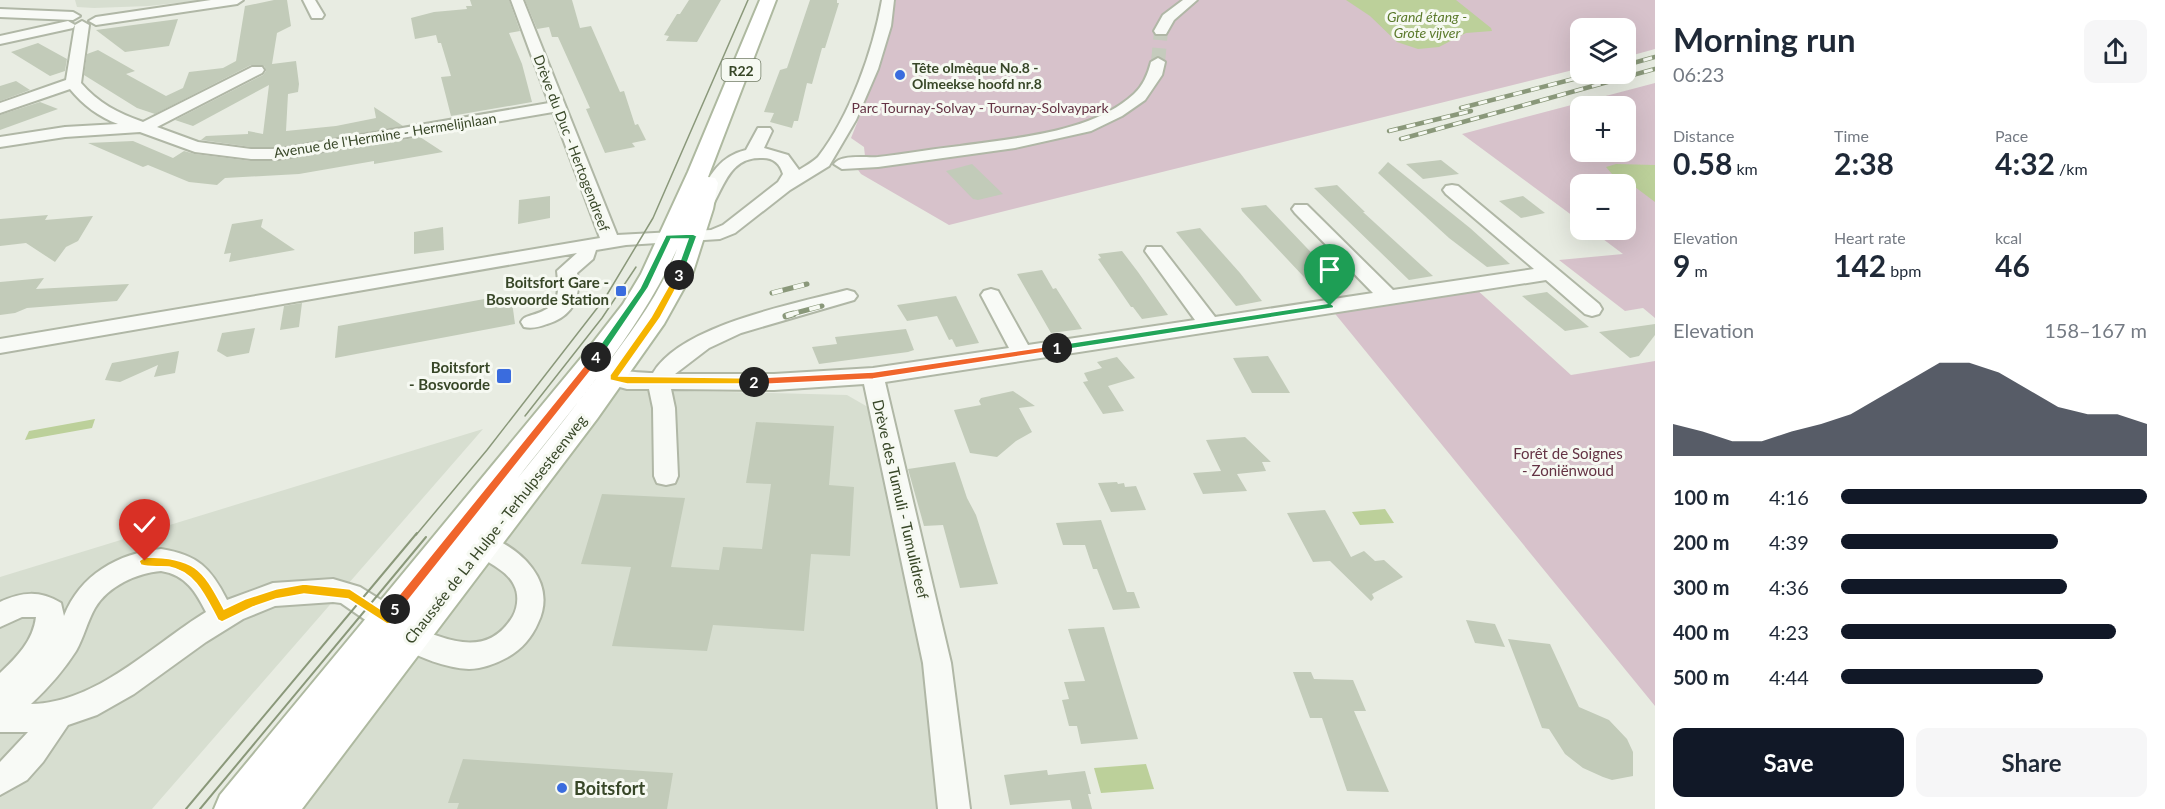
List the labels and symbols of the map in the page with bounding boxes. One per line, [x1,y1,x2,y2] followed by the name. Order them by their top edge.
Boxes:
[1387,8,1467,41] water label: Grand étang - Grote vijver
[530,52,614,234] street label: Drève du Duc - Hertogendreef
[722,59,760,81] road number: R22
[912,59,1042,92] place label: Tête olmèque No.8 - Olmeekse hoofd nr.8
[893,68,907,82] marker: Tête olmèque No.8 - Olmeekse hoofd nr.8
[852,99,1109,116] park label: Parc Tournay-Solvay - Tournay-Solvaypark
[273,109,497,161] street label: Avenue de l'Hermine - Hermelijnlaan
[1304,244,1355,306] pin
[664,260,694,290] pin: 3
[486,273,609,308] place label: Boitsfort Gare - Bosvoorde Station
[614,284,628,298] marker: Boitsfort Gare - Bosvoorde Station
[1042,333,1072,363] pin: 1
[581,342,611,372] pin: 4
[409,358,490,393] place label: Boitsfort - Bosvoorde
[495,367,513,385] marker: Boitsfort - Bosvoorde
[739,367,769,397] pin: 2
[869,398,933,601] street label: Drève des Tumuli - Tumulidreef
[400,411,590,647] street label: Chaussée de La Hulpe - Terhulpsesteenweg
[1513,444,1623,479] park label: Forêt de Soignes - Zoniënwoud
[119,499,170,561] pin
[380,594,410,624] pin: 5
[574,777,646,799] place label: Boitsfort
[555,781,569,795] marker: Boitsfort

